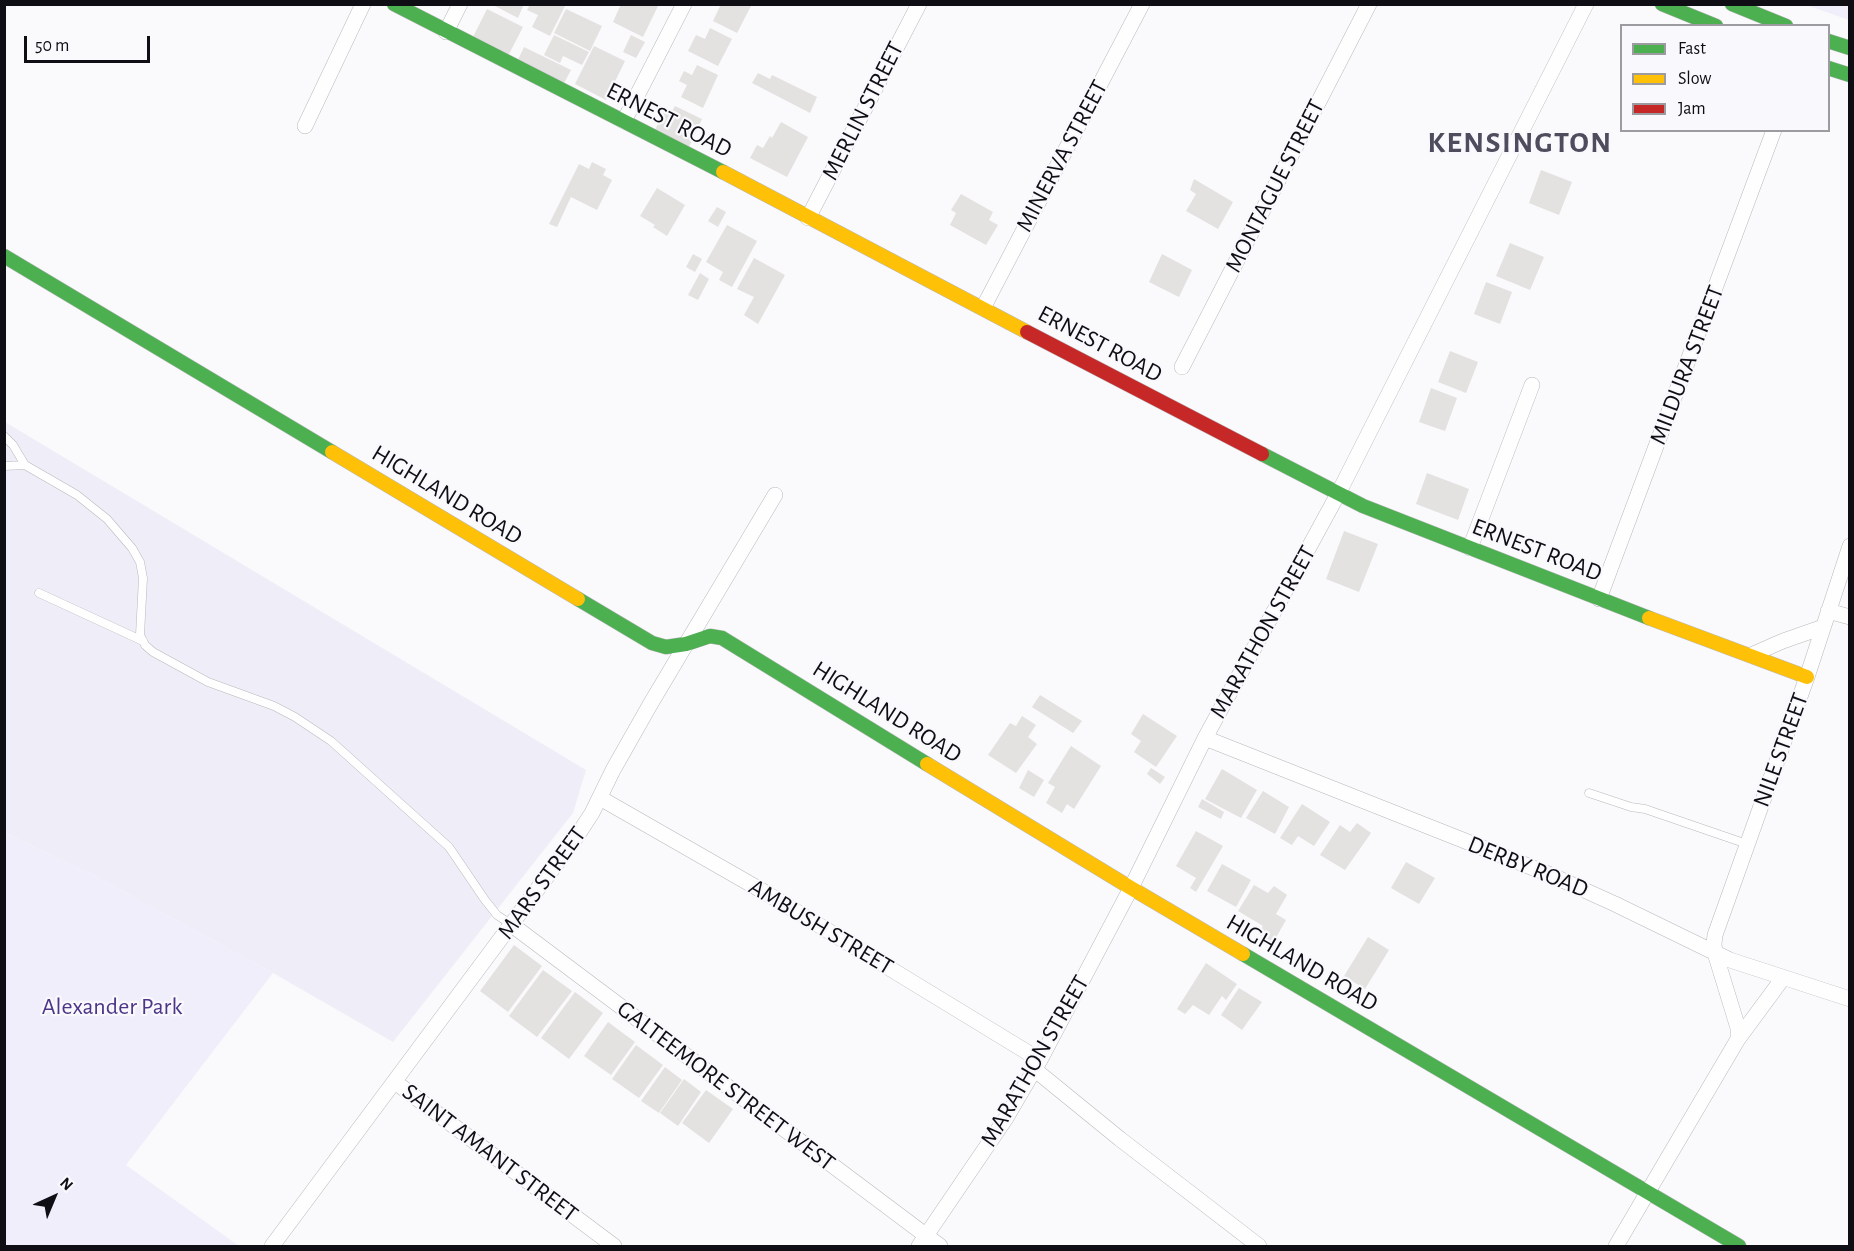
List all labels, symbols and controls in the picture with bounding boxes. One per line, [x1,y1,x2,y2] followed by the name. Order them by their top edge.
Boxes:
[27,24,153,62] scale bar
[1620,24,1830,132] legend
[35,37,69,55] text: 50 m
[816,37,910,185] street label: MERLIN STREET
[1678,40,1706,58] text: Fast
[1678,70,1711,88] text: Slow
[1010,75,1114,237] street label: MINERVA STREET
[601,76,737,164] street label: ERNEST ROAD
[1219,95,1331,277] street label: MONTAGUE STREET
[1678,100,1706,118] text: Jam
[1427,125,1613,161] district label: KENSINGTON
[1643,281,1731,449] street label: MILDURA STREET
[1033,299,1167,389] street label: ERNEST ROAD
[367,439,527,551] street label: HIGHLAND ROAD
[1468,512,1606,588] street label: ERNEST ROAD
[1204,541,1322,723] street label: MARATHON STREET
[807,655,967,769] street label: HIGHLAND ROAD
[1747,689,1815,811] street label: NILE STREET
[491,821,593,945] street label: MARS STREET
[1464,830,1592,904] street label: DERBY ROAD
[744,873,898,981] street label: AMBUSH STREET
[1221,908,1383,1018] street label: HIGHLAND ROAD
[974,970,1096,1152] street label: MARATHON STREET
[42,993,182,1021] park label: Alexander Park
[611,995,841,1177] street label: GALTEEMORE STREET WEST
[396,1077,584,1229] street label: SAINT AMANT STREET
[24,1167,84,1227] north arrow
[57,1174,76,1194] text: N

